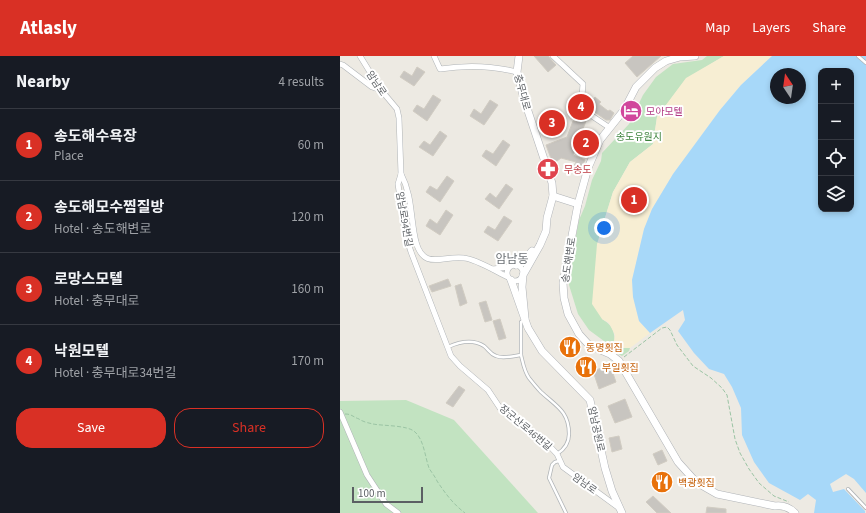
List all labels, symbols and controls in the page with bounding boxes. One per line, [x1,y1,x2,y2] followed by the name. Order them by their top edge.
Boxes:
[20,15,77,42] text: Atlasly
[705,18,730,38] text: Map
[752,18,790,38] text: Layers
[812,18,846,38] text: Share
[363,68,390,99] street label: 암남로
[770,68,806,104] north arrow
[818,68,854,212] map controls
[818,68,854,104] button: +
[16,70,70,94] text: Nearby
[279,73,324,91] text: 4 results
[511,73,534,112] street label: 충무대로
[568,92,594,122] pin: 4
[618,98,644,124] hotel icon: 모아모텔
[818,104,854,140] button: −
[646,105,683,119] place label: 모아모텔
[539,108,565,138] pin: 3
[54,126,137,147] text: 송도해수욕장
[573,128,599,158] pin: 2
[616,130,662,144] park label: 송도유원지
[26,136,32,154] text: 1
[298,136,324,154] text: 60 m
[818,140,854,176] button: locate
[54,147,83,165] text: Place
[535,156,561,182] pharmacy icon: 무송도
[564,163,592,177] place label: 무송도
[818,176,854,212] button: layers
[621,185,647,215] pin: 1
[392,190,416,248] street label: 암남로94번길
[54,197,164,218] text: 송도해모수찜질방
[26,208,32,226] text: 2
[291,208,324,226] text: 120 m
[594,218,614,238] your location
[54,220,152,238] text: Hotel · 송도해변로
[558,236,579,284] street label: 송도해변로
[495,251,529,268] district label: 암남동
[54,269,123,290] text: 로망스모텔
[26,280,32,298] text: 3
[291,280,324,298] text: 160 m
[54,292,140,310] text: Hotel · 충무대로
[557,334,583,360] restaurant icon: 동명횟집
[54,341,109,362] text: 낙원모텔
[586,341,623,355] place label: 동명횟집
[26,352,32,370] text: 4
[291,352,324,370] text: 170 m
[573,354,599,380] restaurant icon: 부일횟집
[602,361,639,375] place label: 부일횟집
[54,364,176,382] text: Hotel · 충무대로34번길
[496,401,555,454] street label: 장군산로46번길
[584,405,608,453] street label: 암남공원로
[16,408,166,448] button: Save
[174,408,324,448] button: Share
[649,469,675,495] restaurant icon: 백광횟집
[569,470,600,498] street label: 암남로
[678,476,715,490] place label: 백광횟집
[352,485,423,504] scale bar
[358,486,386,501] text: 100 m

